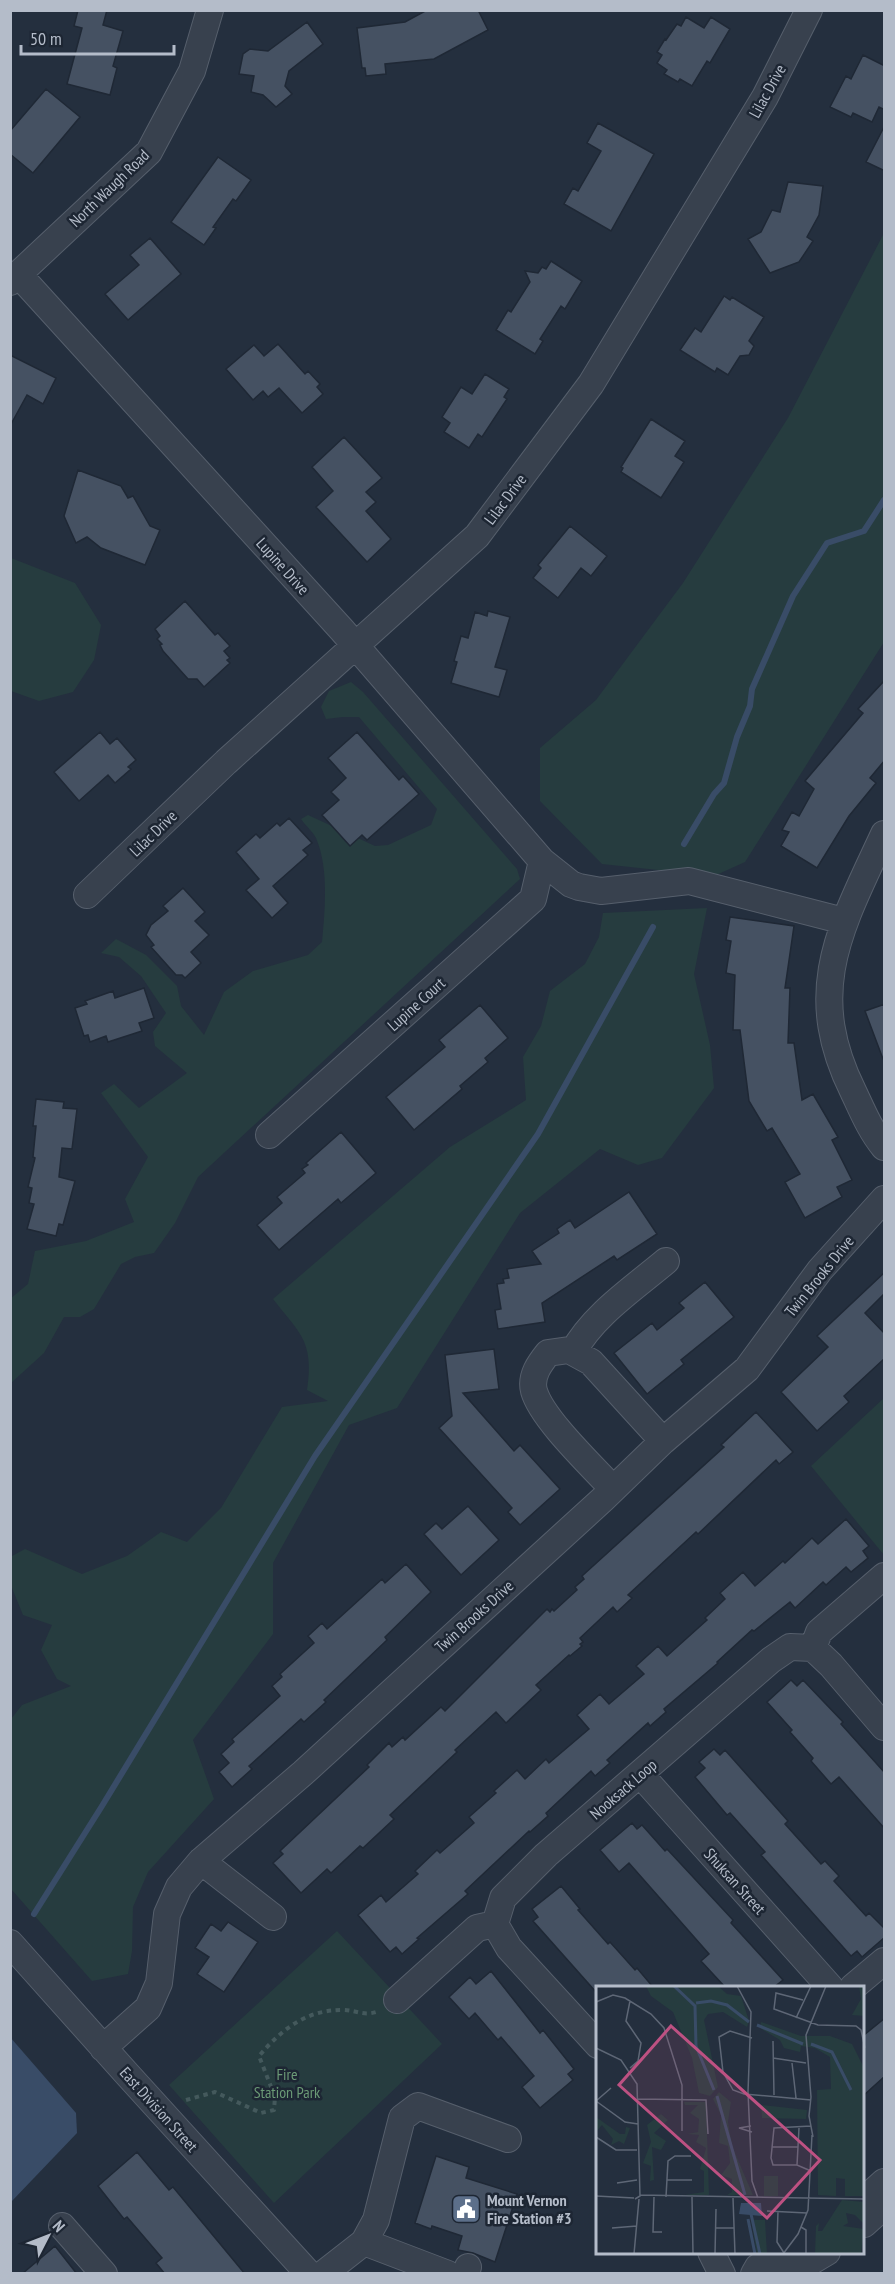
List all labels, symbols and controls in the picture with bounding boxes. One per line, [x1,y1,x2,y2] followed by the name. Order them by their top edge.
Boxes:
[21,18,174,56] scale bar
[30,27,62,50] text: 50 m
[744,61,790,121] street label: Lilac Drive
[65,145,153,231] street label: North Waugh Road
[480,470,530,528] street label: Lilac Drive
[252,533,314,599] street label: Lupine Drive
[125,806,181,860] street label: Lilac Drive
[383,973,449,1035] street label: Lupine Court
[780,1231,858,1321] street label: Twin Brooks Drive
[431,1576,517,1656] street label: Twin Brooks Drive
[585,1755,661,1823] street label: Nooksack Loop
[700,1844,770,1919] street label: Shuksan Street
[596,1986,865,2254] inset map
[116,2062,203,2156] street label: East Division Street
[254,2064,321,2102] park label: Fire Station Park
[487,2190,572,2228] place label: Mount Vernon Fire Station #3
[450,2193,482,2225] public building icon: Mount Vernon Fire Station #3
[18,2206,78,2266] north arrow
[49,2216,69,2236] text: N

